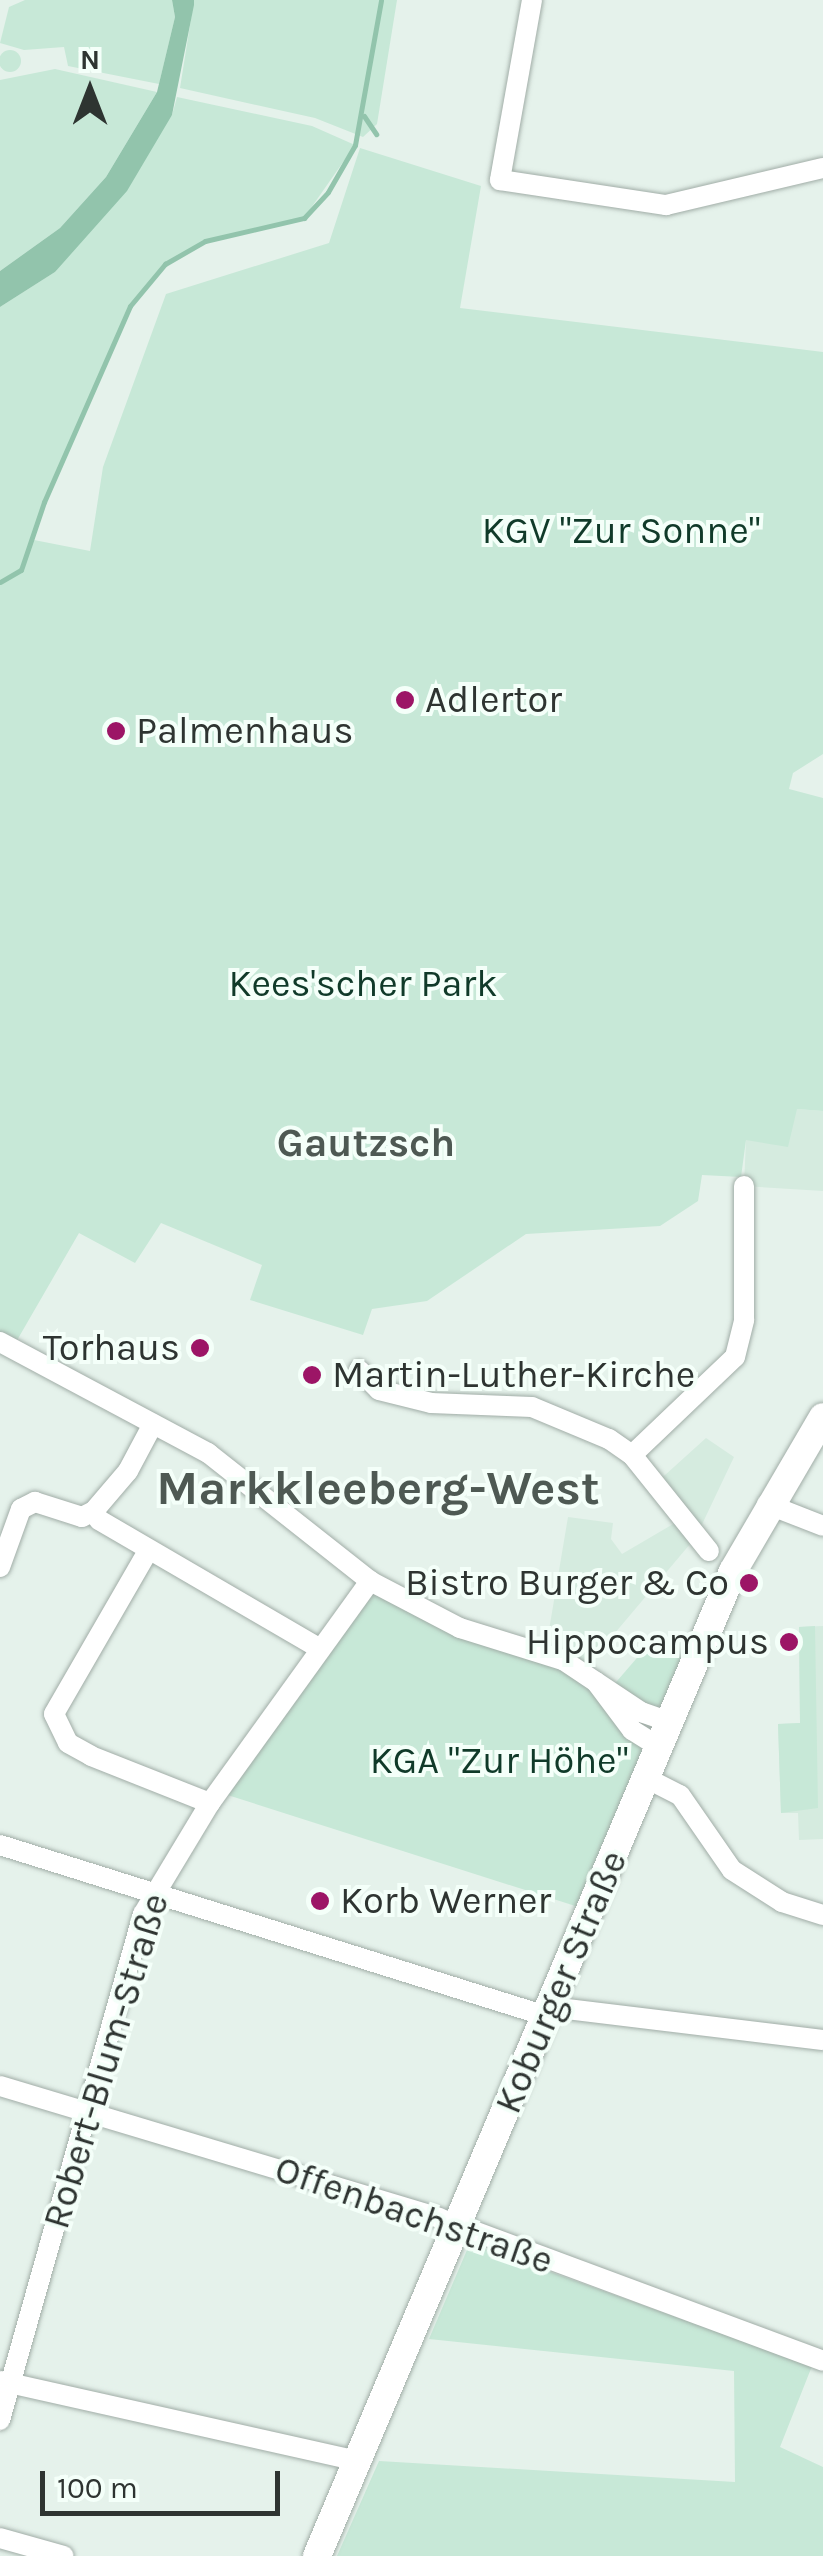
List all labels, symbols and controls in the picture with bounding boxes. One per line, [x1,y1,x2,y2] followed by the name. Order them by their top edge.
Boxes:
[40,40,140,140] north arrow
[80,43,100,76] text: N
[482,508,760,554] park label: KGV "Zur Sonne"
[425,677,562,723] place label: Adlertor
[394,689,416,711] marker: Adlertor
[136,708,353,754] place label: Palmenhaus
[105,720,127,742] marker: Palmenhaus
[228,961,498,1007] park label: Kees'scher Park
[277,1119,455,1167] district label: Gautzsch
[43,1325,180,1371] place label: Torhaus
[189,1337,211,1359] marker: Torhaus
[332,1352,695,1398] place label: Martin-Luther-Kirche
[301,1364,323,1386] marker: Martin-Luther-Kirche
[156,1460,600,1518] district label: Markkleeberg-West
[405,1560,729,1606] place label: Bistro Burger & Co
[738,1572,760,1594] marker: Bistro Burger & Co
[526,1619,769,1665] place label: Hippocampus
[778,1631,800,1653] marker: Hippocampus
[370,1738,628,1784] park label: KGA "Zur Höhe"
[485,1844,637,2120] street label: Koburger Straße
[340,1878,551,1924] place label: Korb Werner
[33,1888,179,2234] street label: Robert-Blum-Straße
[309,1890,331,1912] marker: Korb Werner
[269,2146,559,2284] street label: Offenbachstraße
[45,2451,285,2513] scale bar
[57,2470,138,2506] text: 100 m

